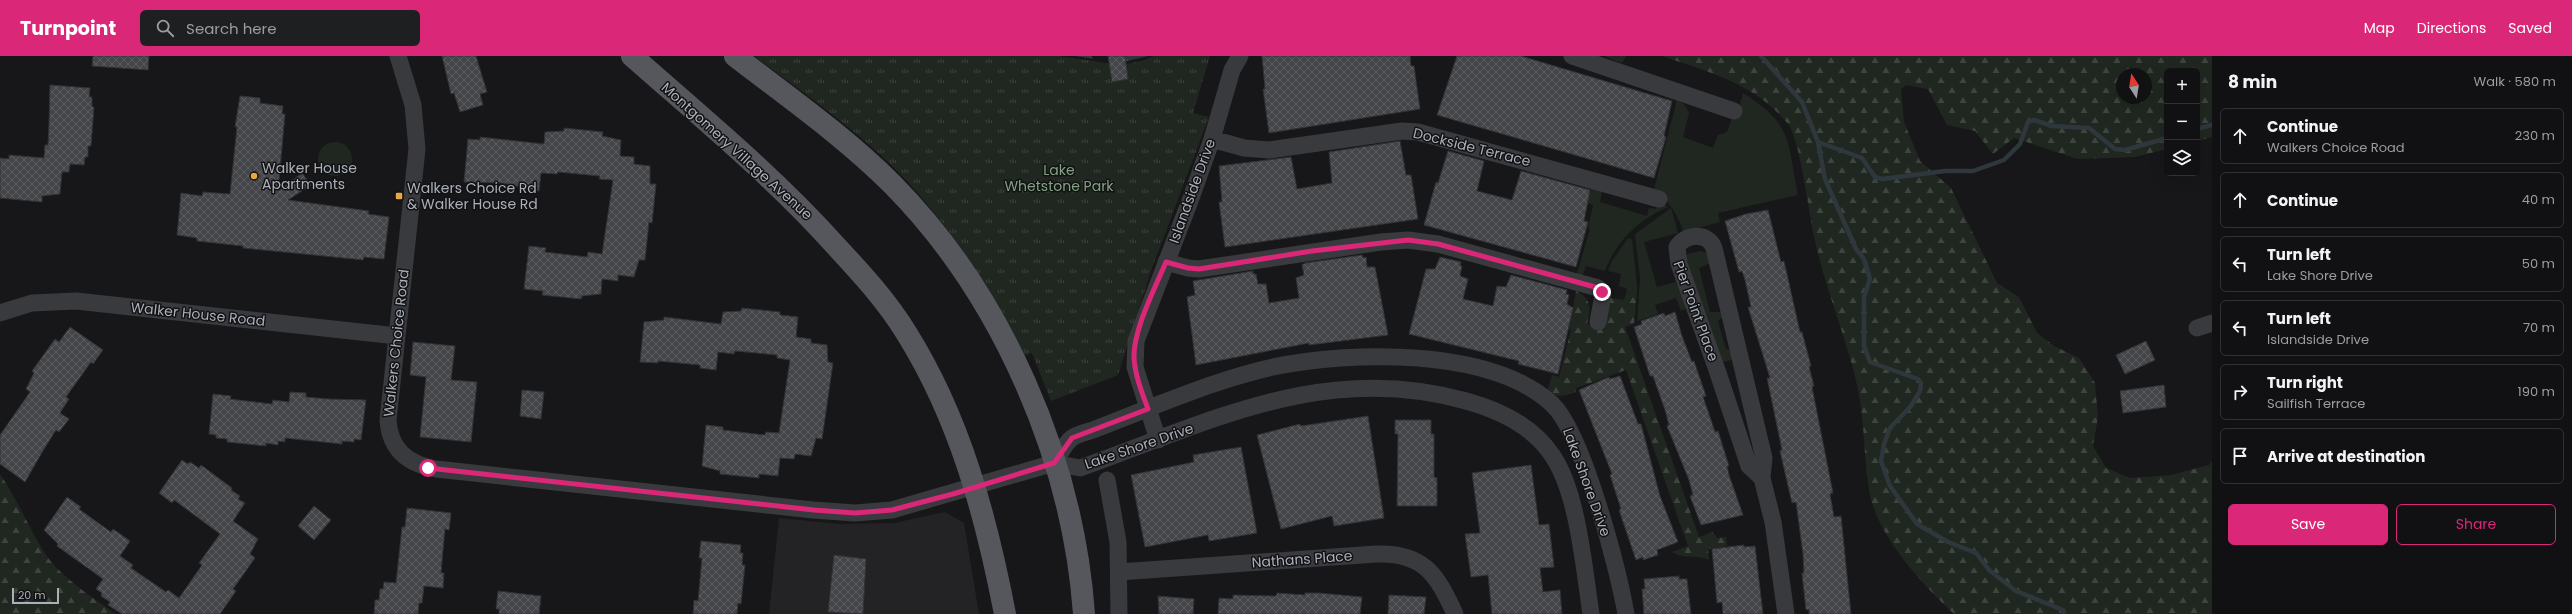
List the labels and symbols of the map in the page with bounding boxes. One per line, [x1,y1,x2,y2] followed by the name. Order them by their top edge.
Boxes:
[2116,68,2152,104] north arrow
[657,78,817,225] street label: Montgomery Village Avenue
[1411,123,1533,171] street label: Dockside Terrace
[1164,136,1220,246] street label: Islandside Drive
[262,158,357,194] place label: Walker House Apartments
[1004,160,1114,196] park label: Lake Whetstone Park
[249,171,259,181] marker: Walker House Apartments
[407,178,538,214] place label: Walkers Choice Rd & Walker House Rd
[394,191,404,201] marker: Walkers Choice Rd & Walker House Rd
[1669,258,1724,364] street label: Pier Point Place
[378,268,414,418] street label: Walkers Choice Road
[1593,283,1611,301] route end
[130,297,266,331] street label: Walker House Road
[1082,418,1196,474] street label: Lake Shore Drive
[1558,425,1616,539] street label: Lake Shore Drive
[419,459,437,477] route start
[1251,545,1353,572] street label: Nathans Place
[12,586,59,605] scale bar

